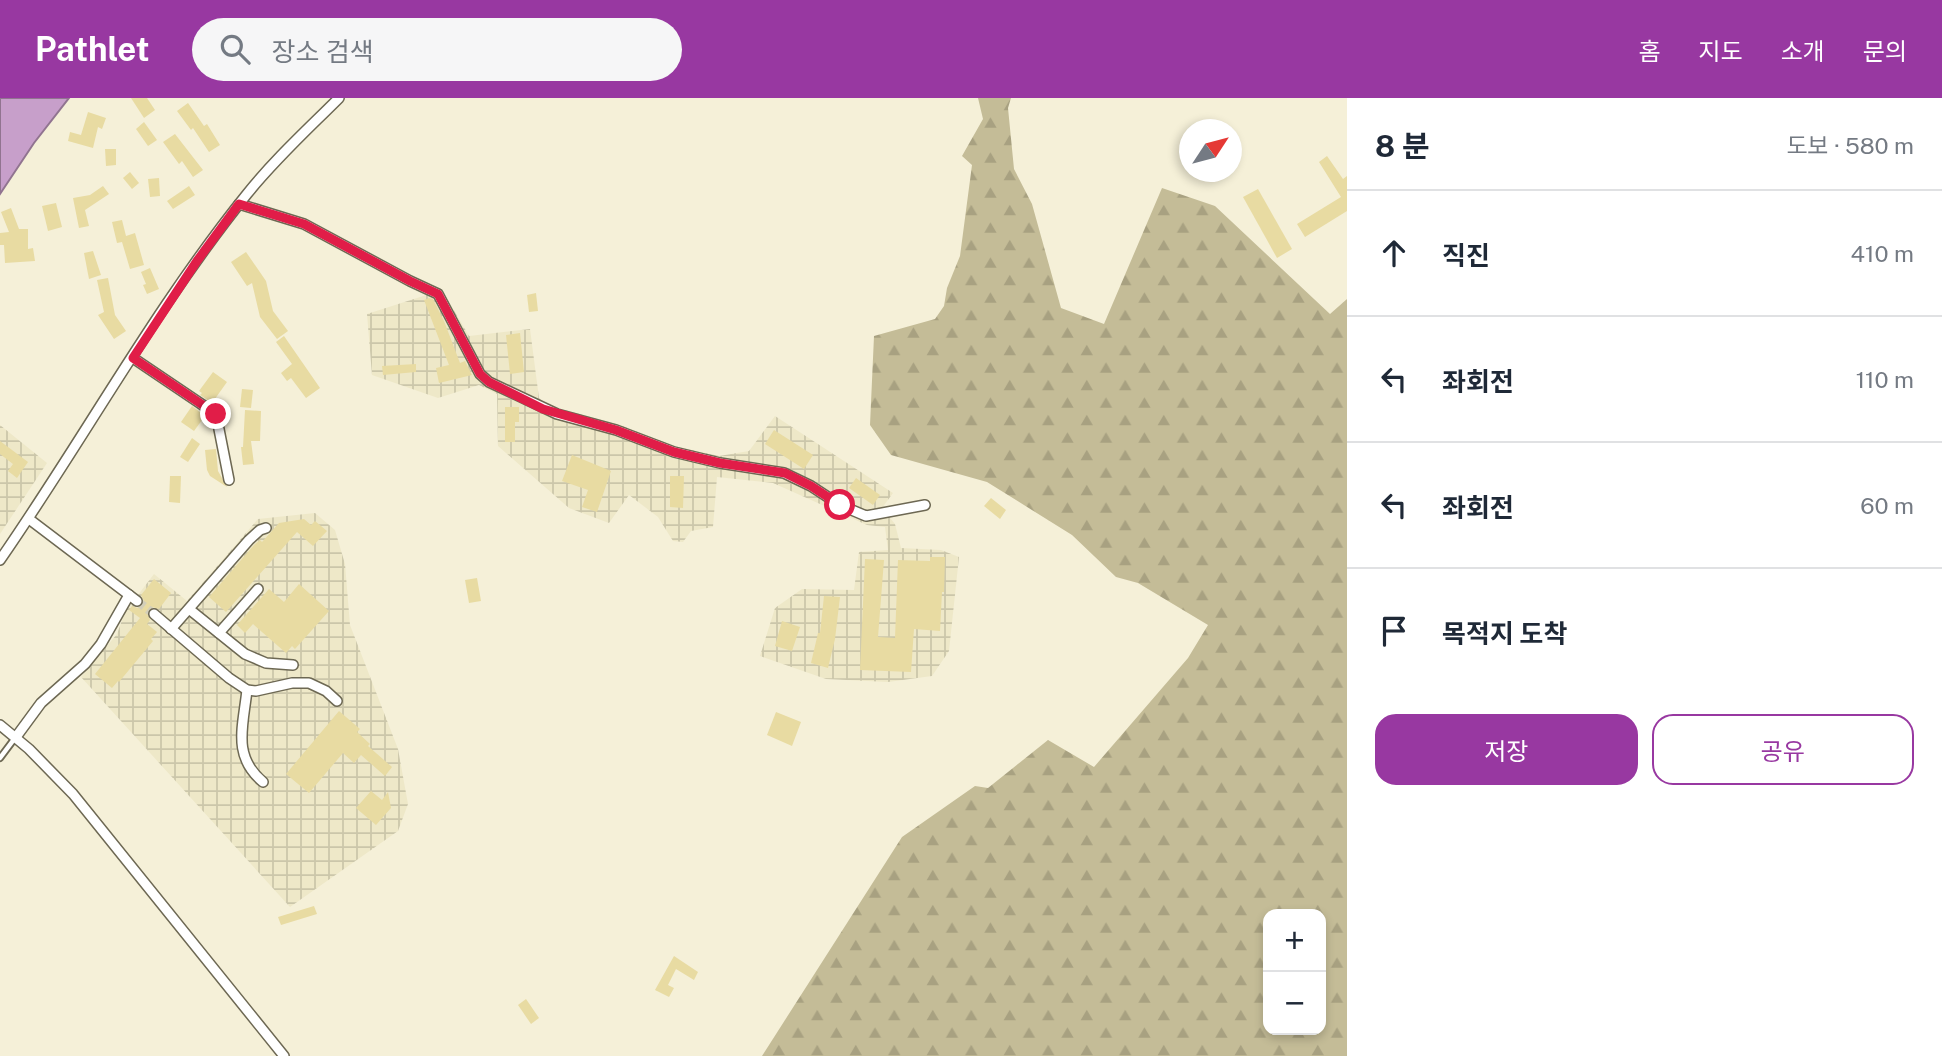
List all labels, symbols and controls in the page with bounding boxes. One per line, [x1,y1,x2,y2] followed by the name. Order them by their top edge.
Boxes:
[192,18,682,81] search box
[35,30,150,68] text: Pathlet
[216,30,254,68] icon: search
[272,36,374,67] text: 장소 검색
[1638,37,1660,65] text: 홈
[1698,37,1743,65] text: 지도
[1781,37,1825,65] text: 소개
[1863,37,1907,65] text: 문의
[1179,119,1242,182] north arrow
[1375,128,1430,164] text: 8 분
[1786,132,1914,159] text: 도보 · 580 m
[1375,234,1413,272] icon: ahead
[1442,240,1490,271] text: 직진
[1851,240,1914,267] text: 410 m
[1375,360,1413,398] icon: left
[1442,366,1514,397] text: 좌회전
[1856,366,1914,393] text: 110 m
[200,398,231,429] route end
[1375,486,1413,524] icon: left
[824,489,855,520] route start
[1442,492,1514,523] text: 좌회전
[1860,492,1914,519] text: 60 m
[1375,612,1413,650] icon: arrive
[1442,618,1567,649] text: 목적지 도착
[1375,714,1638,785] button: 저장
[1652,714,1914,785] button: 공유
[1263,909,1326,1035] map controls
[1263,909,1326,972] button: +
[1263,972,1326,1035] button: −

